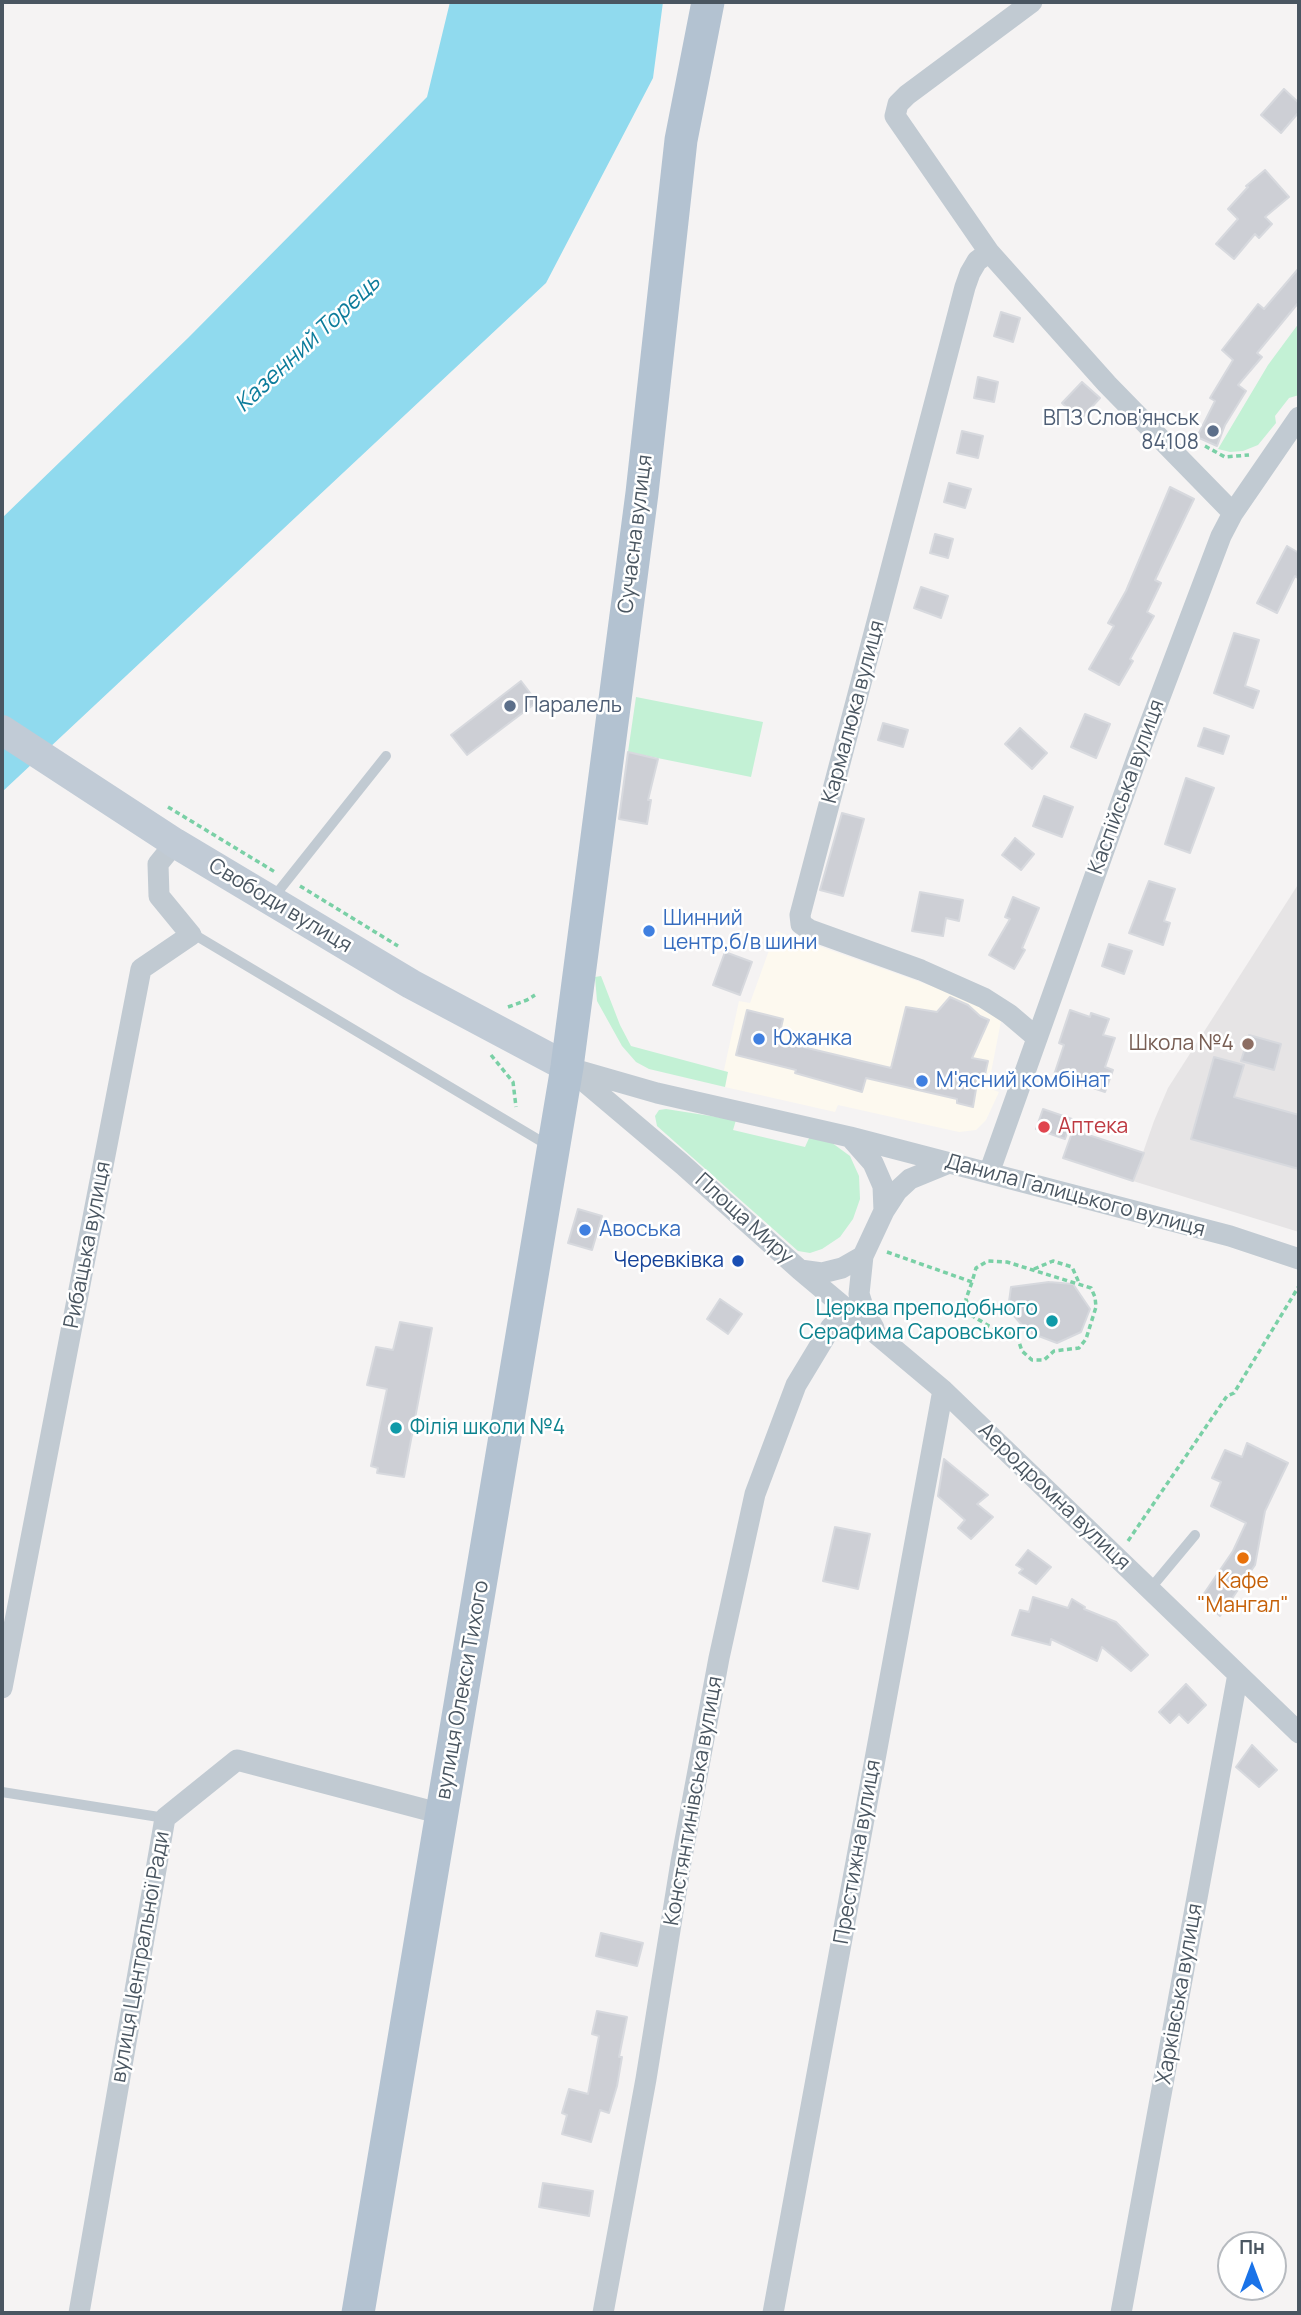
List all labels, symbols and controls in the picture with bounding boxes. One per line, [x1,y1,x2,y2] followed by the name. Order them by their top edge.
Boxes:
[230,270,386,418] water label: Казенний Торець
[1043,406,1199,456] place label: ВПЗ Слов'янськ 84108
[1205,423,1221,439] marker: ВПЗ Слов'янськ 84108
[614,453,658,615] street label: Сучасна вулиця
[817,618,891,806] street label: Кармалюка вулиця
[524,693,622,719] place label: Паралель
[1084,696,1170,878] street label: Каспійська вулиця
[502,698,518,714] marker: Паралель
[204,853,356,959] street label: Свободи вулиця
[663,906,817,956] place label: Шинний центр,б/в шини
[641,923,657,939] marker: Шинний центр,б/в шини
[773,1026,852,1052] place label: Южанка
[751,1031,767,1047] marker: Южанка
[1129,1031,1234,1057] place label: Школа №4
[1240,1036,1256,1052] marker: Школа №4
[936,1068,1110,1094] place label: М'ясний комбінат
[914,1073,930,1089] marker: М'ясний комбінат
[1058,1114,1128,1140] place label: Аптека
[1036,1119,1052,1135] marker: Аптека
[942,1149,1208,1243] street label: Данила Галицького вулиця
[59,1159,117,1331] street label: Рибацька вулиця
[690,1168,798,1270] street label: Площа Миру
[599,1217,681,1243] place label: Авоська
[577,1222,593,1238] marker: Авоська
[614,1248,724,1274] place label: Черевківка
[730,1253,746,1269] marker: Черевківка
[799,1296,1038,1346] place label: Церква преподобного Серафима Саровського
[1044,1313,1060,1329] marker: Церква преподобного Серафима Саровського
[410,1415,565,1441] place label: Філія школи №4
[973,1418,1135,1576] street label: Аеродромна вулиця
[388,1420,404,1436] marker: Філія школи №4
[1235,1550,1251,1566] marker: Кафе "Мангал"
[1197,1569,1289,1619] place label: Кафе "Мангал"
[431,1579,495,1801] street label: вулиця Олекси Тихого
[660,1674,728,1928] street label: Констянтинівська вулиця
[829,1758,887,1946] street label: Престижна вулиця
[106,1829,176,2085] street label: вулиця Центральної Ради
[1152,1902,1208,2086] street label: Харківська вулиця
[1217,2231,1287,2301] north arrow
[1239,2234,1265,2260] text: Пн

